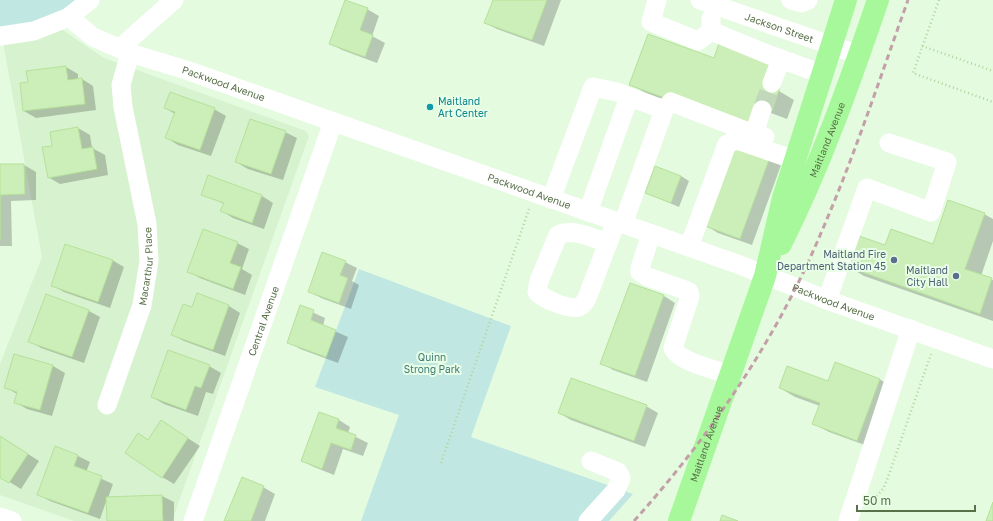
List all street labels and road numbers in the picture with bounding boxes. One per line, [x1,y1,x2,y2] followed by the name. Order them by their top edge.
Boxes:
[743,10,815,45] street label: Jackson Street
[181,63,267,103] street label: Packwood Avenue
[806,100,847,179] street label: Maitland Avenue
[486,171,573,211] street label: Packwood Avenue
[136,227,155,306] street label: Macarthur Place
[791,281,877,323] street label: Packwood Avenue
[245,284,281,357] street label: Central Avenue
[687,404,725,483] street label: Maitland Avenue

